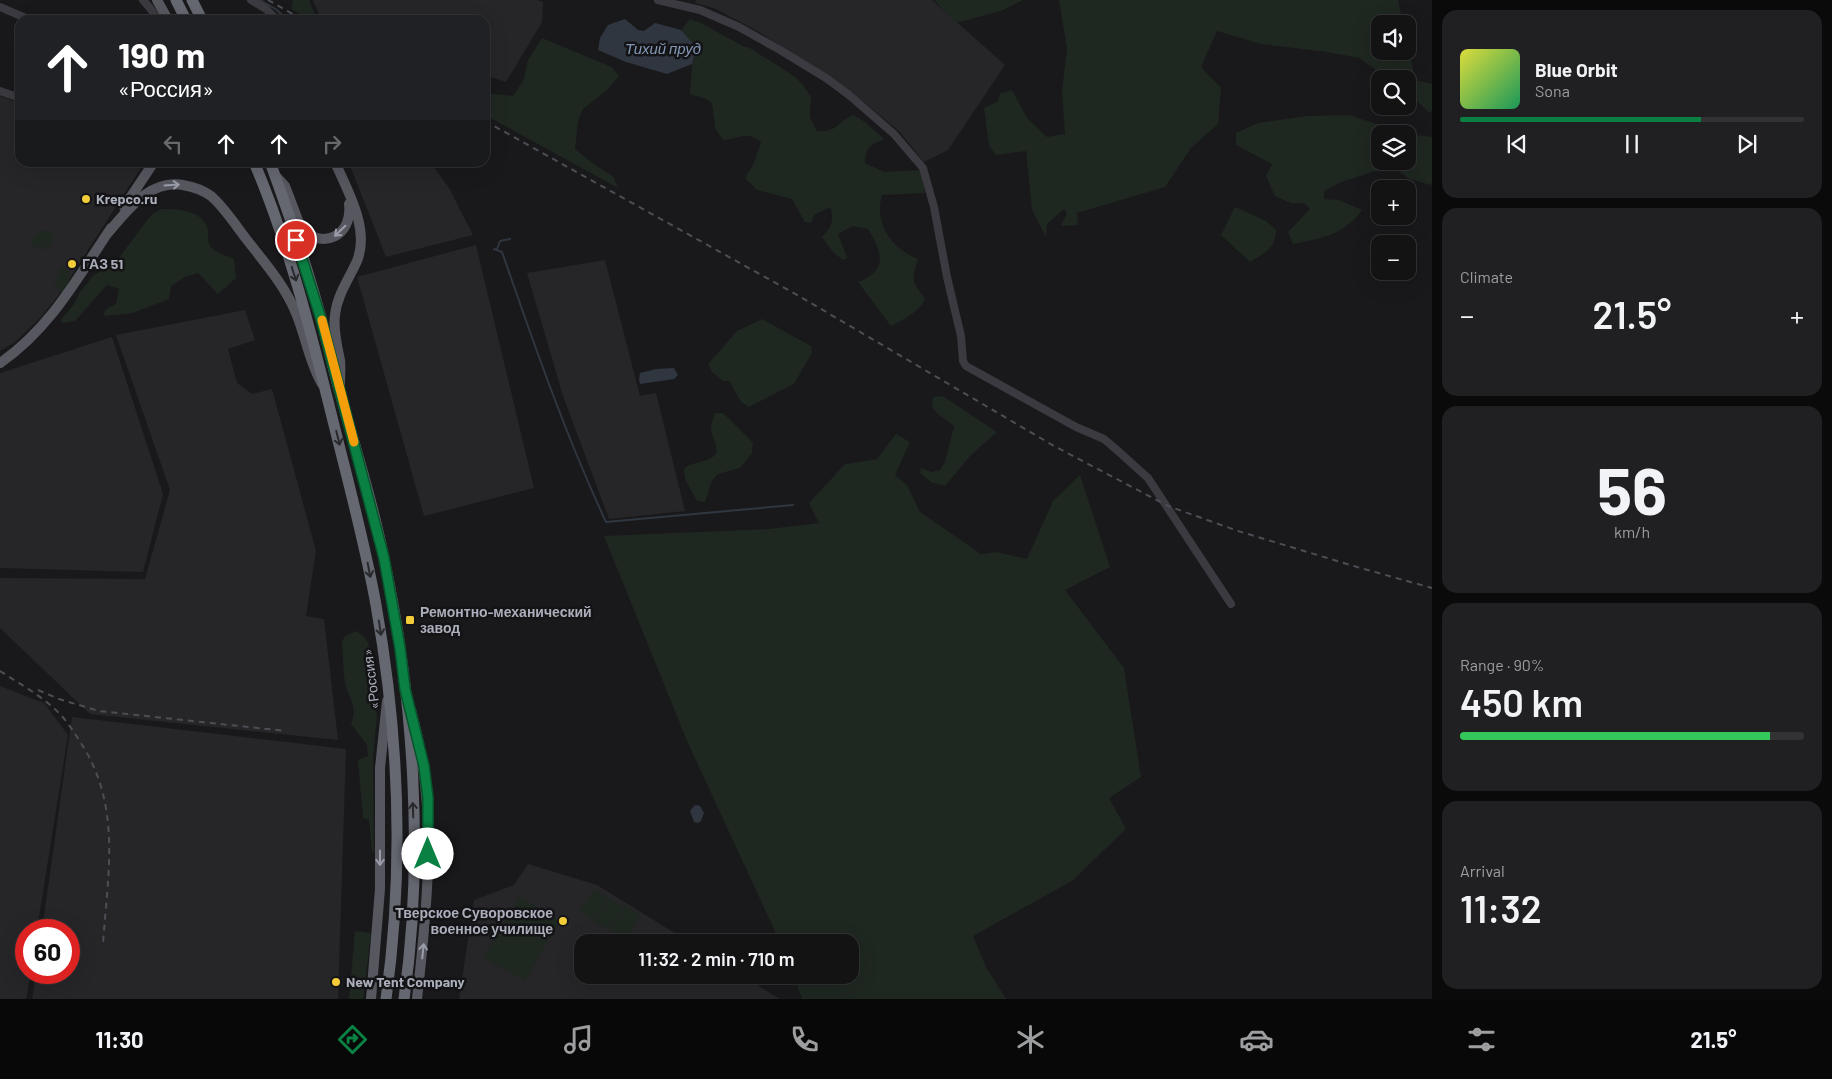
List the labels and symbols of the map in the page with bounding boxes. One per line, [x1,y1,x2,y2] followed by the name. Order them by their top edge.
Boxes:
[625,39,701,57] water label: Тихий пруд
[164,180,180,190] one-way arrow
[96,190,157,207] place label: Krepco.ru
[80,193,92,205] marker: Krepco.ru
[275,219,317,261] pin
[334,225,346,237] one-way arrow
[82,255,123,272] place label: ГАЗ 51
[66,258,78,270] marker: ГАЗ 51
[290,266,299,281] one-way arrow
[333,430,343,446] one-way arrow
[365,561,375,577] one-way arrow
[420,603,592,636] place label: Ремонтно-механический завод
[404,614,416,626] marker: Ремонтно-механический завод
[375,619,385,635] one-way arrow
[358,648,383,710] street label: «Россия»
[408,802,418,818] one-way arrow
[401,827,453,879] position arrow
[375,850,385,866] one-way arrow
[395,904,553,937] place label: Тверское Суворовское военное училище
[557,915,569,927] marker: Тверское Суворовское военное училище
[15,919,80,984] speed limit sign: 60
[418,943,428,959] one-way arrow
[346,973,465,990] place label: New Tent Company
[330,976,342,988] marker: New Tent Company

